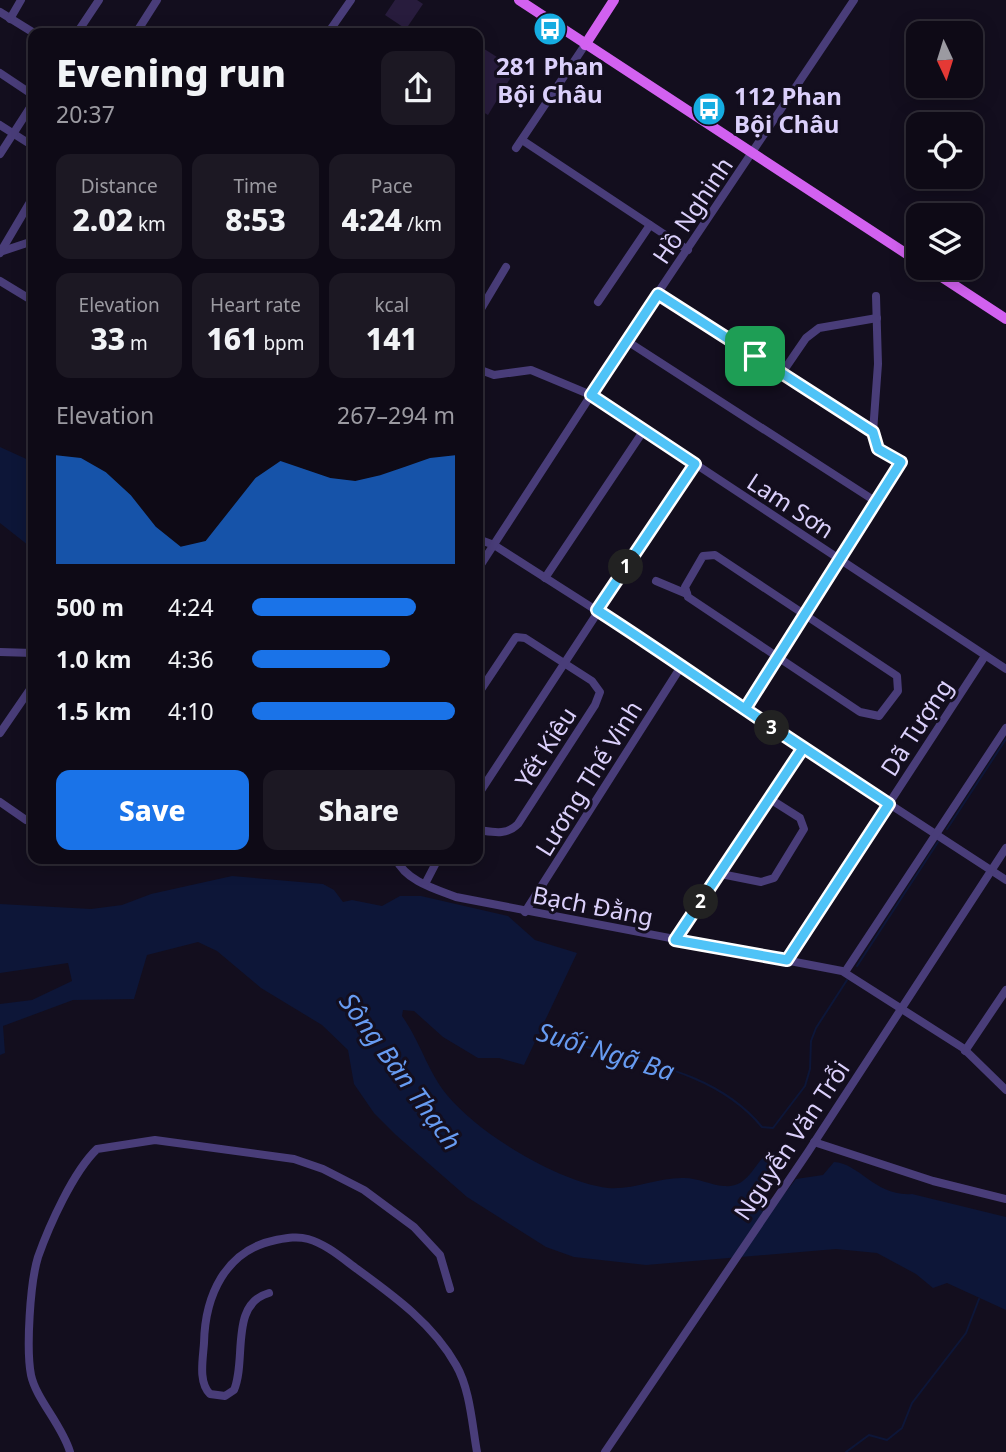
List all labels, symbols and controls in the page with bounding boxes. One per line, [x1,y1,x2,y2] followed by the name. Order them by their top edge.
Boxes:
[531,10,569,48] bus stop icon: 281 Phan Bội Châu
[906,21,984,98] north arrow
[906,21,983,280] map controls
[56,46,286,98] text: Evening run
[496,49,604,110] place label: 281 Phan Bội Châu
[381,51,455,125] button: share
[734,79,842,140] place label: 112 Phan Bội Châu
[690,90,728,128] bus stop icon: 112 Phan Bội Châu
[56,98,115,130] text: 20:37
[906,112,983,189] button: locate
[644,150,740,270] street label: Hồ Nghinh
[81,173,158,199] text: Distance
[234,173,277,199] text: Time
[371,173,413,199] text: Pace
[72,199,133,240] text: 2.02
[225,199,286,240] text: 8:53
[342,199,402,240] text: 4:24
[906,203,983,280] button: layers
[133,211,166,237] text: km
[402,211,442,237] text: /km
[79,292,160,318] text: Elevation
[210,292,301,318] text: Heart rate
[374,292,409,318] text: kcal
[90,318,125,359] text: 33
[206,318,258,359] text: 161
[366,318,418,359] text: 141
[725,326,785,386] pin
[125,330,148,356] text: m
[258,330,305,356] text: bpm
[736,337,774,375] icon: arrive
[56,399,154,431] text: Elevation
[337,399,455,431] text: 267–294 m
[741,465,841,545] street label: Lam Sơn
[608,550,644,584] pin: 1
[620,553,631,579] text: 1
[56,591,124,623] text: 500 m
[168,591,214,623] text: 4:24
[56,643,131,675] text: 1.0 km
[168,643,214,675] text: 4:36
[872,672,960,782] street label: Dã Tượng
[527,694,649,862] street label: Lương Thế Vinh
[56,695,131,727] text: 1.5 km
[168,695,214,727] text: 4:10
[507,700,583,794] street label: Yết Kiêu
[754,710,790,746] pin: 3
[766,714,777,740] text: 3
[56,770,249,850] button: Save
[263,770,455,850] button: Share
[530,877,656,933] street label: Bạch Đằng
[684,884,718,920] pin: 2
[695,888,706,914] text: 2
[332,985,470,1157] water label: Sông Bàn Thạch
[533,1013,679,1089] water label: Suối Ngã Ba
[725,1054,857,1226] street label: Nguyễn Văn Trỗi

